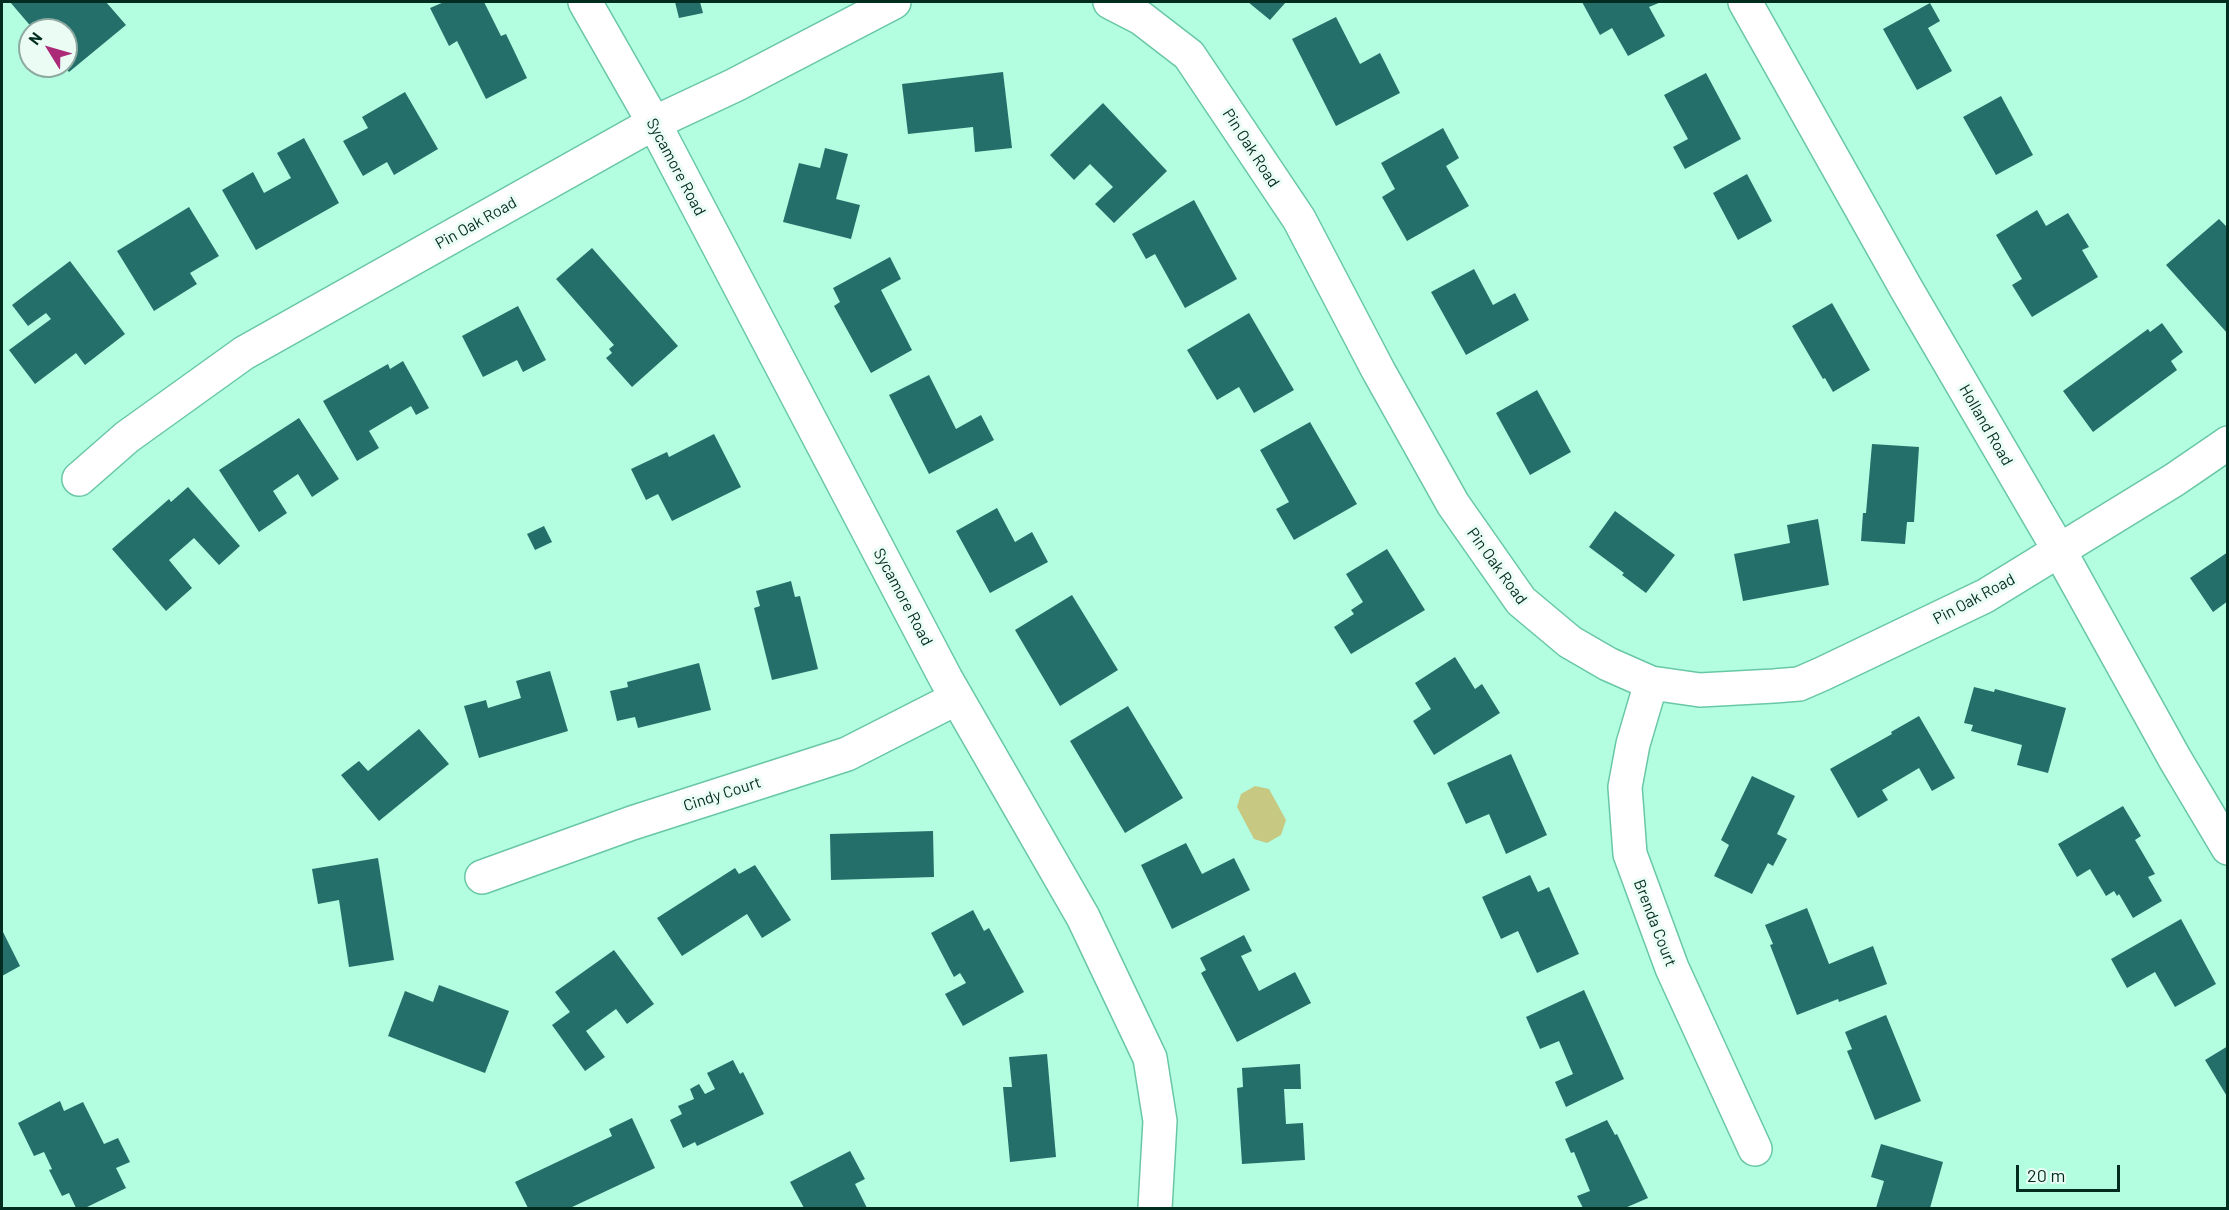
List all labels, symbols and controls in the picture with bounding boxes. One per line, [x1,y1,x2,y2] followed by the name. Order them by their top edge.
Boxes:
[18,18,78,78] north arrow
[24,28,46,48] text: N
[1218,105,1284,191] street label: Pin Oak Road
[642,115,710,219] street label: Sycamore Road
[432,193,520,253] street label: Pin Oak Road
[1955,381,2017,469] street label: Holland Road
[1463,524,1531,608] street label: Pin Oak Road
[869,545,937,649] street label: Sycamore Road
[1930,569,2018,629] street label: Pin Oak Road
[681,772,763,816] street label: Cindy Court
[1630,877,1680,969] street label: Brenda Court
[2019,1153,2122,1191] scale bar
[2027,1164,2065,1186] text: 20 m

